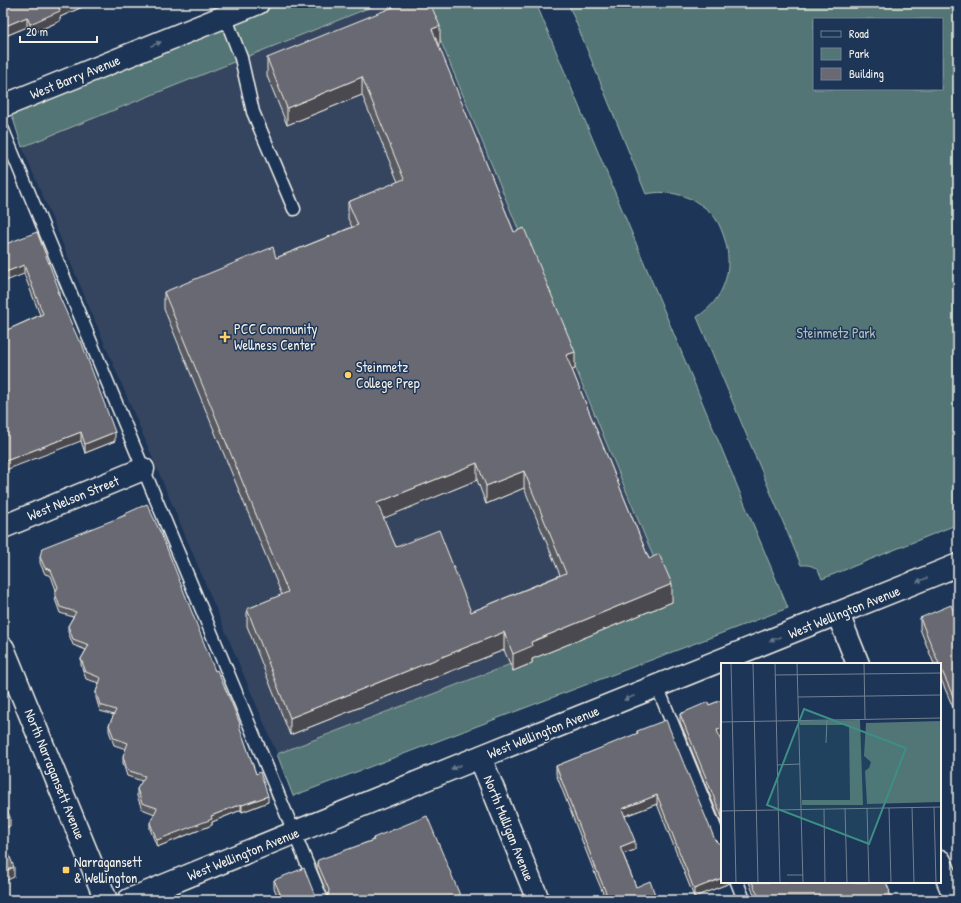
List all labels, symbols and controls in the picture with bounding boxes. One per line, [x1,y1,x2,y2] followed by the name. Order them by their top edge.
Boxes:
[20,18,97,44] scale bar
[813,18,943,90] legend
[26,23,48,40] text: 20 m
[849,25,869,42] text: Road
[150,41,162,47] one-way arrow
[849,45,869,62] text: Park
[27,50,123,104] street label: West Barry Avenue
[849,65,884,82] text: Building
[234,319,318,354] place label: PCC Community Wellness Center
[797,323,876,342] park label: Steinmetz Park
[219,331,231,343] marker: PCC Community Wellness Center
[356,357,420,393] place label: Steinmetz College Prep
[343,370,353,380] marker: Steinmetz College Prep
[24,470,122,525] street label: West Nelson Street
[916,577,927,583] one-way arrow
[785,580,903,644] street label: West Wellington Avenue
[769,637,781,643] one-way arrow
[721,663,941,883] inset map
[622,695,634,701] one-way arrow
[484,700,602,764] street label: West Wellington Avenue
[20,706,90,843] street label: North Narragansett Avenue
[449,764,461,770] one-way arrow
[479,772,539,884] street label: North Mulligan Avenue
[184,822,302,886] street label: West Wellington Avenue
[74,852,142,888] place label: Narragansett & Wellington
[61,865,71,875] marker: Narragansett & Wellington

